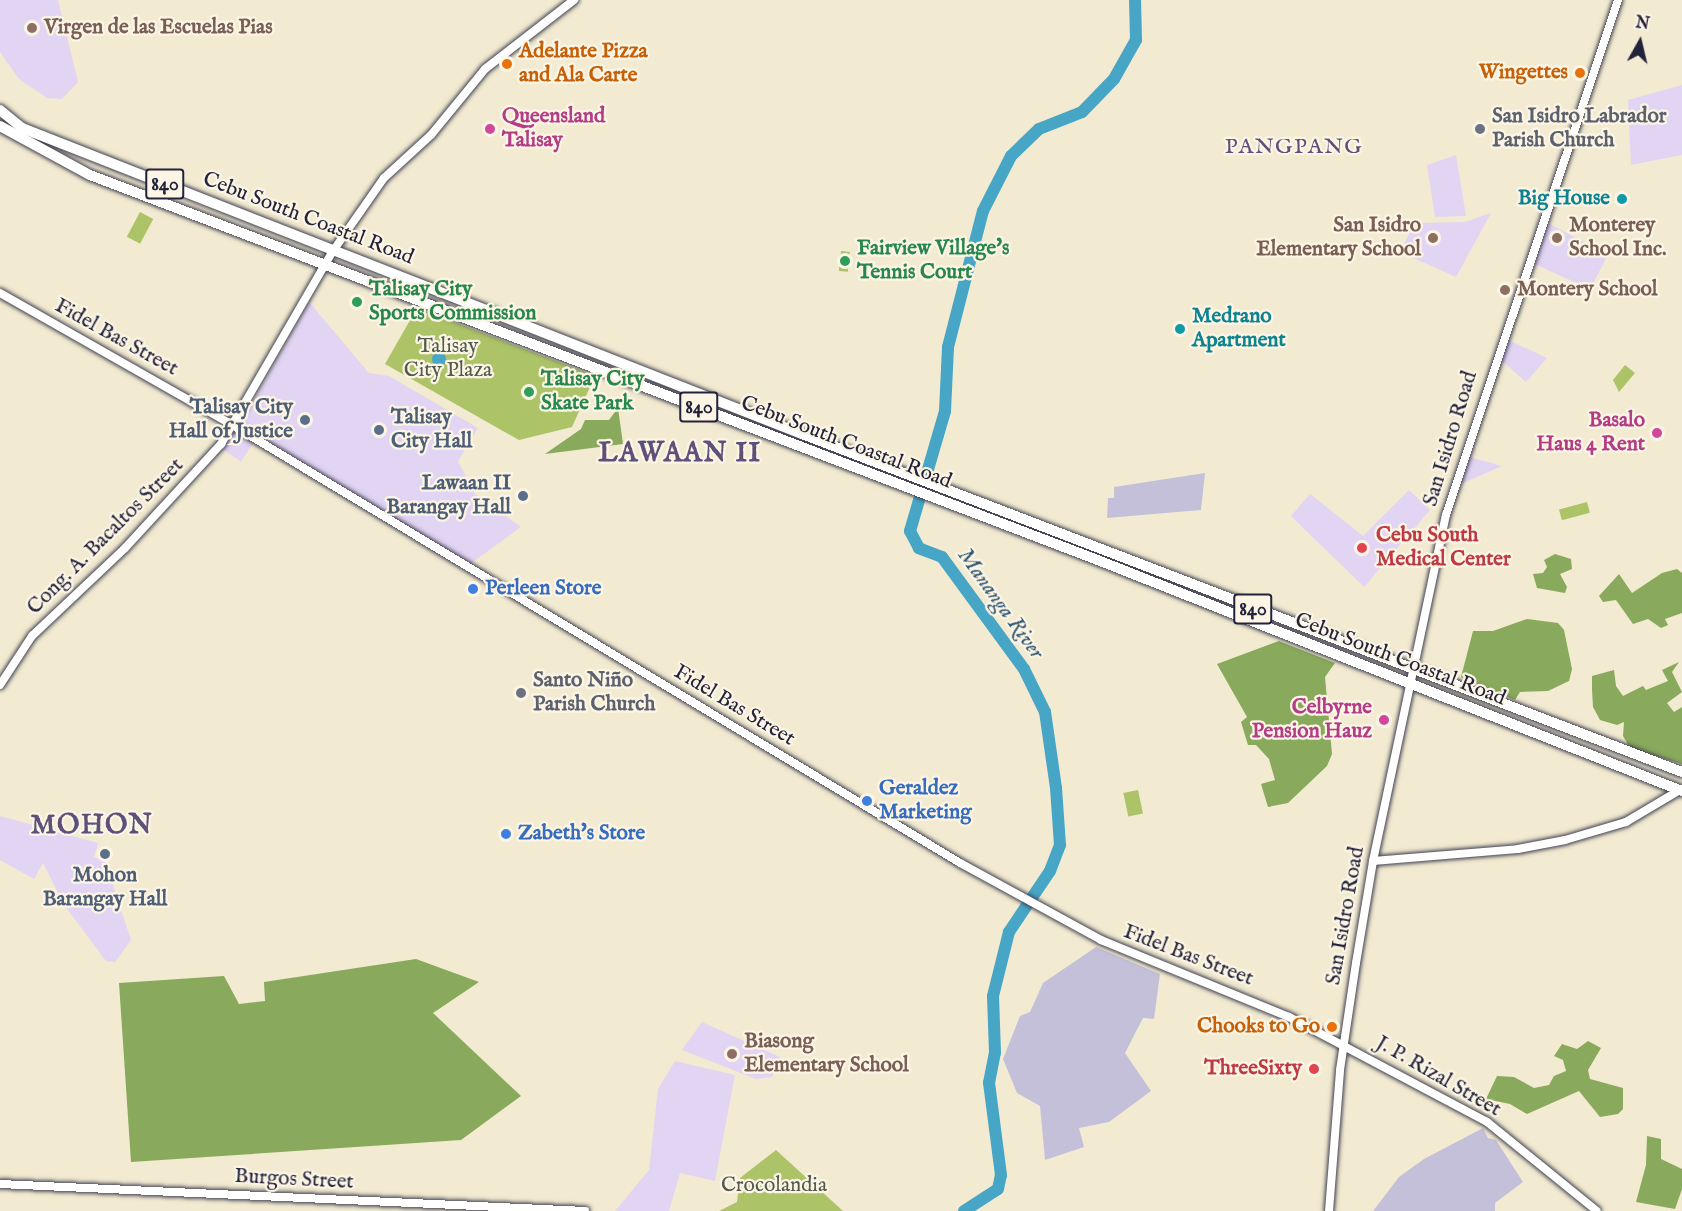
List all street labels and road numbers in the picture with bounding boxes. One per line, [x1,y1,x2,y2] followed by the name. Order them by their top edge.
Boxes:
[144,167,186,201] road number: 840
[199,167,417,271] street label: Cebu South Coastal Road
[50,294,182,382] street label: Fidel Bas Street
[1419,368,1483,510] street label: San Isidro Road
[678,390,720,424] road number: 840
[737,391,955,495] street label: Cebu South Coastal Road
[23,454,189,620] street label: Cong. A. Bacaltos Street
[1232,592,1274,626] road number: 840
[1291,608,1509,712] street label: Cebu South Coastal Road
[669,660,799,752] street label: Fidel Bas Street
[1321,845,1371,987] street label: San Isidro Road
[1119,920,1257,992] street label: Fidel Bas Street
[1371,1031,1505,1123] street label: J. P. Rizal Street
[234,1164,354,1196] street label: Burgos Street

